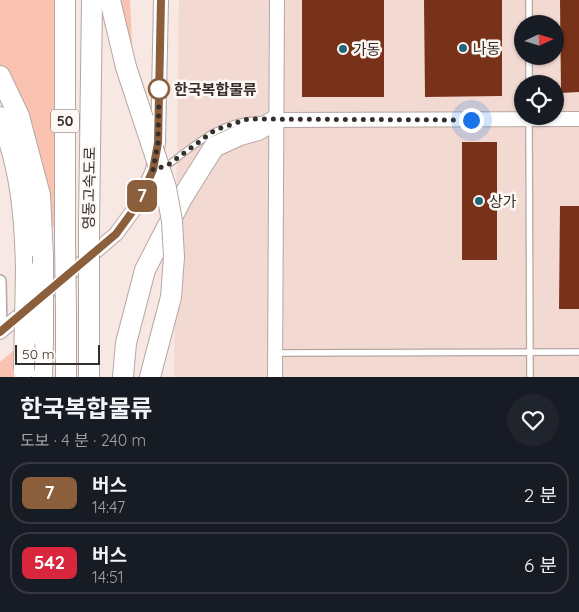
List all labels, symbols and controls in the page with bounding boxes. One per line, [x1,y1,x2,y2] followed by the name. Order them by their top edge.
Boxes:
[514,15,564,65] north arrow
[514,15,564,125] map controls
[473,39,501,58] place label: 나동
[353,40,381,59] place label: 가동
[457,42,469,54] marker: 나동
[337,43,349,55] marker: 가동
[514,75,564,125] button: locate
[148,78,170,100] marker: 한국복합물류
[174,80,257,99] place label: 한국복합물류
[459,108,484,133] your location
[51,110,79,132] road number: 50
[79,146,99,230] street label: 영동고속도로
[126,180,158,212] line badge: 7
[137,184,147,207] text: 7
[489,192,517,211] place label: 상가
[473,195,485,207] marker: 상가
[15,342,100,365] scale bar
[22,345,55,363] text: 50 m
[20,393,152,423] text: 한국복합물류
[507,394,559,446] button: heart
[20,430,146,450] text: 도보 · 4 분 · 240 m
[92,473,127,497] text: 버스
[45,481,54,504] text: 7
[524,483,557,507] text: 2 분
[92,497,125,517] text: 14:47
[92,543,127,567] text: 버스
[34,551,65,574] text: 542
[524,553,557,577] text: 6 분
[92,567,124,587] text: 14:51

